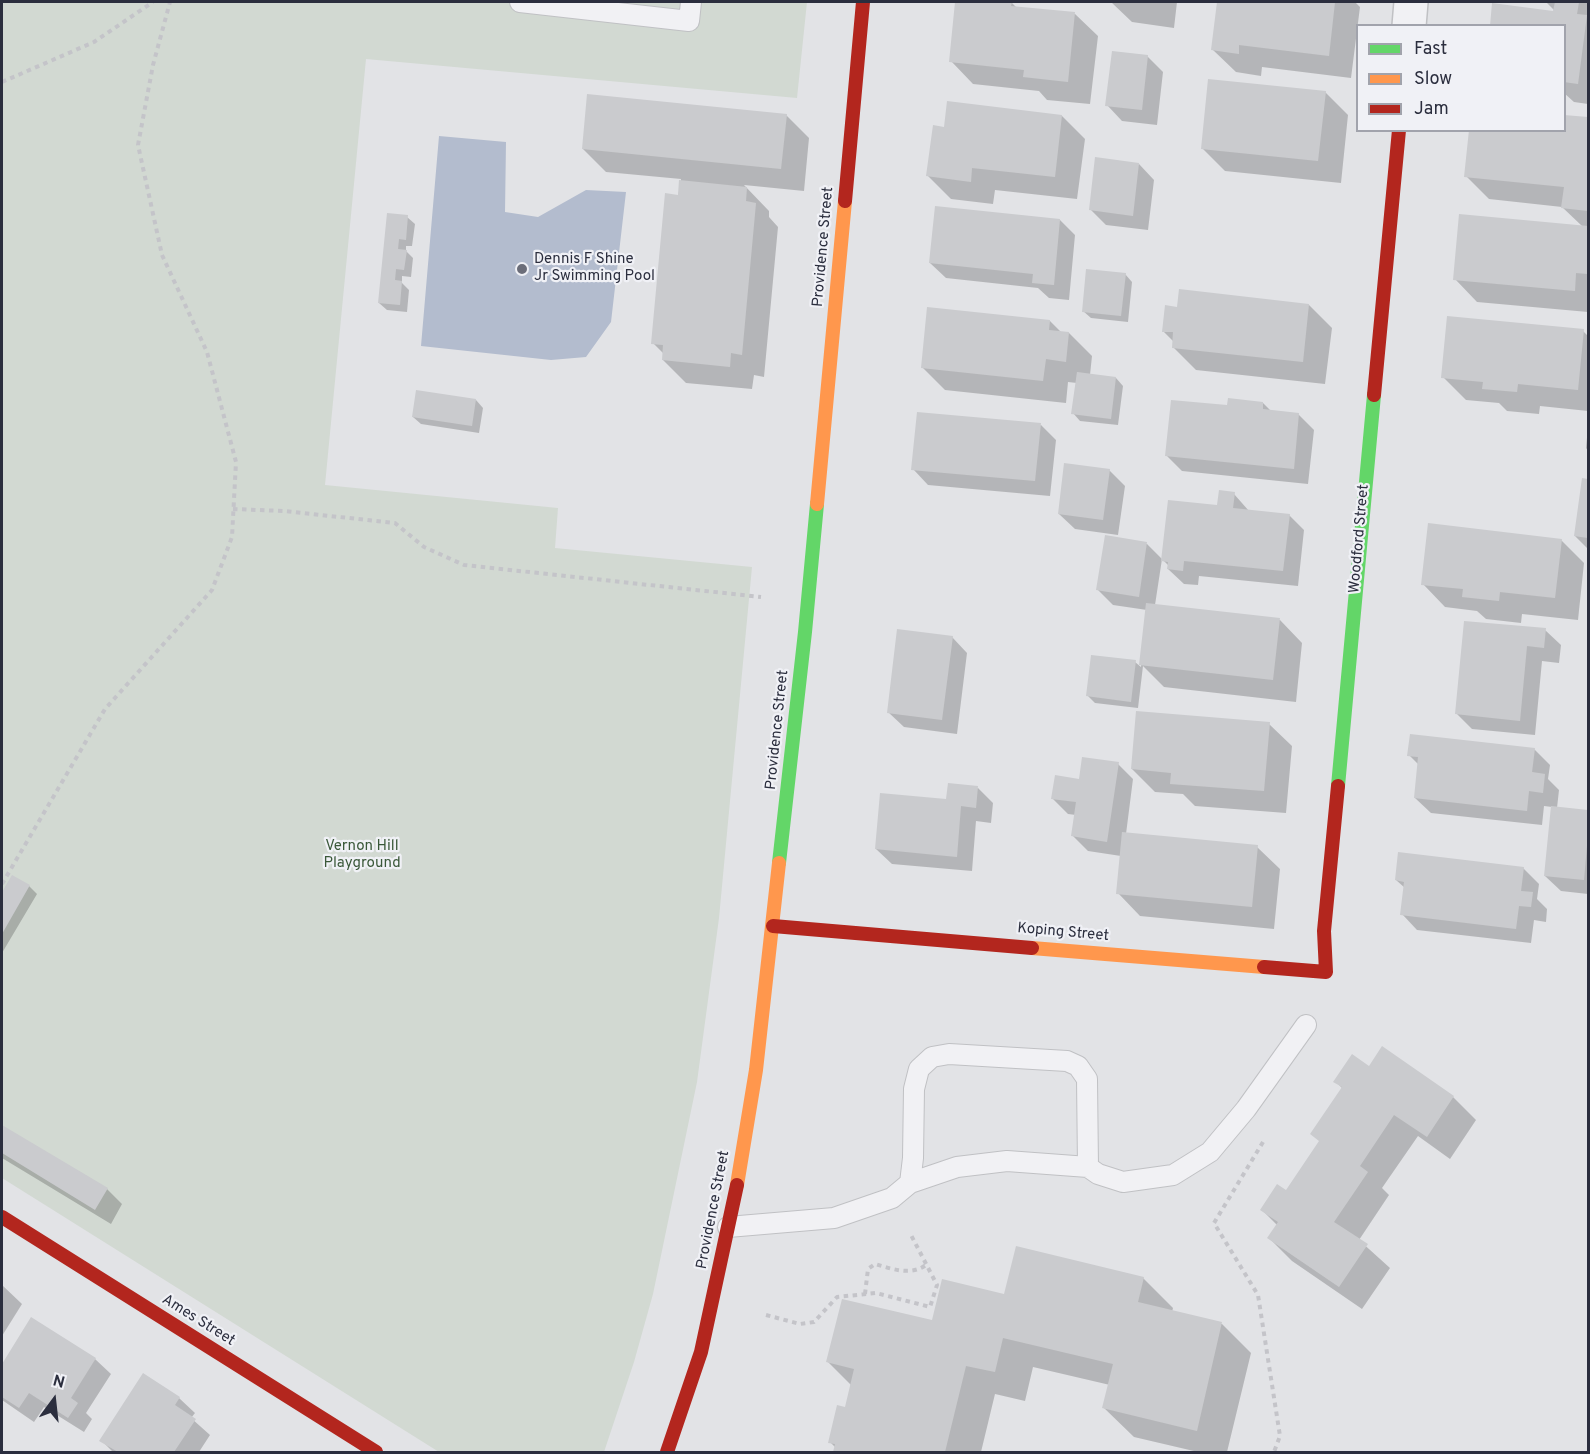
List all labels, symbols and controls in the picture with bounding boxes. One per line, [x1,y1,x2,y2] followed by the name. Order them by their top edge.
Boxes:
[1356,24,1566,132] legend
[1414,38,1447,61] text: Fast
[1414,68,1452,91] text: Slow
[1414,98,1449,121] text: Jam
[810,186,838,308] street label: Providence Street
[534,251,655,286] place label: Dennis F Shine Jr Swimming Pool
[515,262,529,276] marker: Dennis F Shine Jr Swimming Pool
[1346,484,1374,594] street label: Woodford Street
[763,669,793,791] street label: Providence Street
[323,838,401,873] park label: Vernon Hill Playground
[1016,920,1110,946] street label: Koping Street
[694,1149,734,1271] street label: Providence Street
[158,1291,238,1351] street label: Ames Street
[24,1370,84,1430] north arrow
[51,1371,67,1394] text: N

